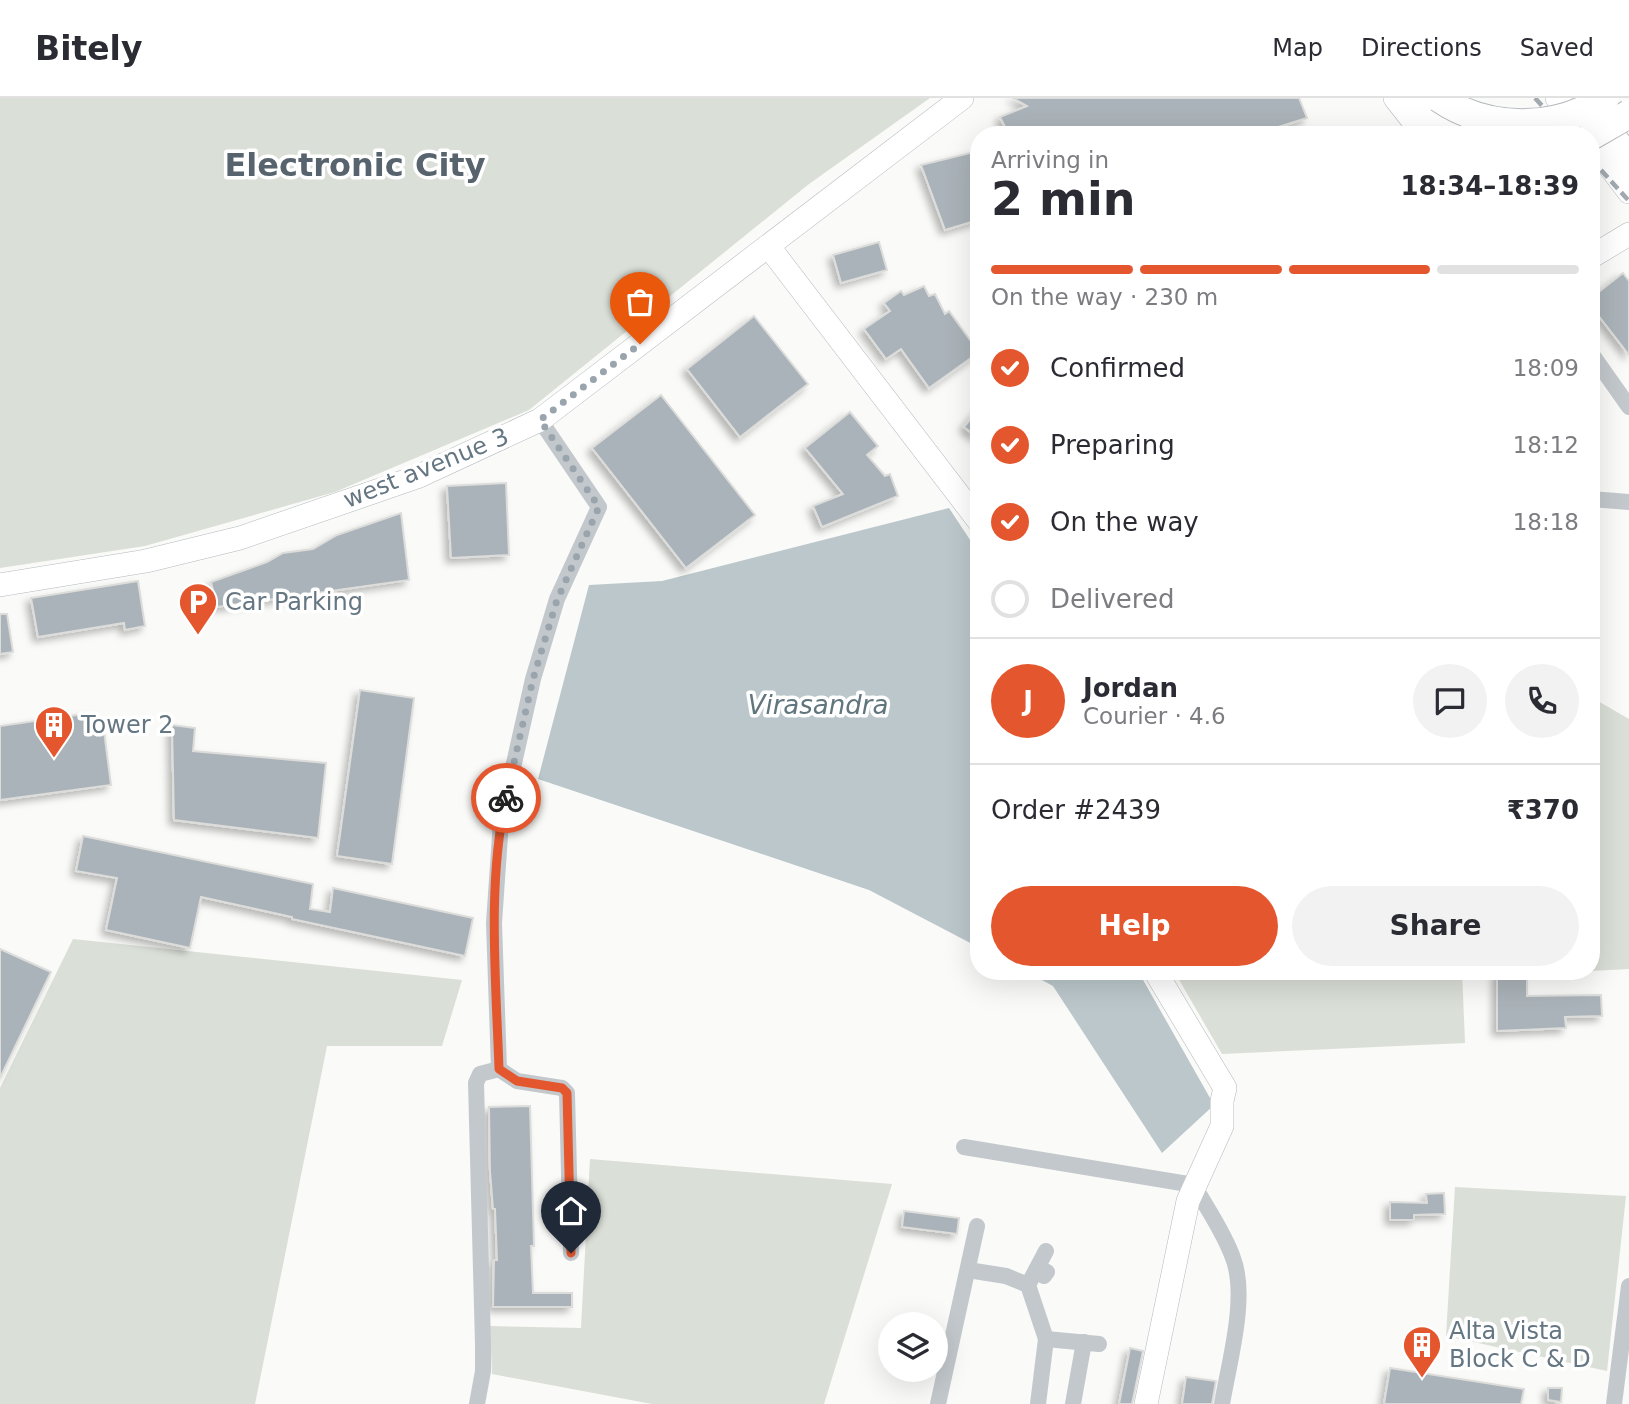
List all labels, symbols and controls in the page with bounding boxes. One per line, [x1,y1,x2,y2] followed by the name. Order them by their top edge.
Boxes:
[35,29,142,68] text: Bitely
[1272,34,1323,62] text: Map
[1361,34,1482,62] text: Directions
[1520,34,1594,62] text: Saved
[224,146,486,184] district label: Electronic City
[991,147,1109,173] text: Arriving in
[1400,171,1579,201] text: 18:34–18:39
[991,172,1135,226] text: 2 min
[610,272,670,344] pin
[621,283,659,321] icon: bag
[991,284,1218,310] text: On the way · 230 m
[991,349,1029,387] icon: check
[1050,353,1185,383] text: Confirmed
[1513,355,1579,381] text: 18:09
[339,422,513,514] street label: west avenue 3
[991,426,1029,464] icon: check
[1050,430,1175,460] text: Preparing
[1513,432,1579,458] text: 18:12
[991,503,1029,541] icon: check
[1050,507,1199,537] text: On the way
[1513,509,1579,535] text: 18:18
[177,581,219,636] parking icon: Car Parking
[1050,584,1174,614] text: Delivered
[225,588,363,616] place label: Car Parking
[1413,664,1487,738] button: chat
[1505,664,1579,738] button: phone
[1083,673,1178,703] text: Jordan
[1023,686,1033,716] text: J
[748,690,888,720] water label: Virasandra
[1083,703,1226,729] text: Courier · 4.6
[33,704,75,759] building icon: Tower 2
[80,711,173,739] place label: Tower 2
[471,763,541,833] courier
[487,779,525,817] icon: bike
[991,795,1161,825] text: Order #2439
[1507,795,1579,825] text: ₹370
[991,886,1278,966] button: Help
[1292,886,1579,966] button: Share
[541,1181,601,1253] pin
[552,1192,590,1230] icon: home
[878,1312,948,1382] map controls
[878,1312,948,1382] button: layers
[1449,1317,1591,1373] place label: Alta Vista Block C & D
[1401,1324,1443,1379] building icon: Alta Vista Block C & D

